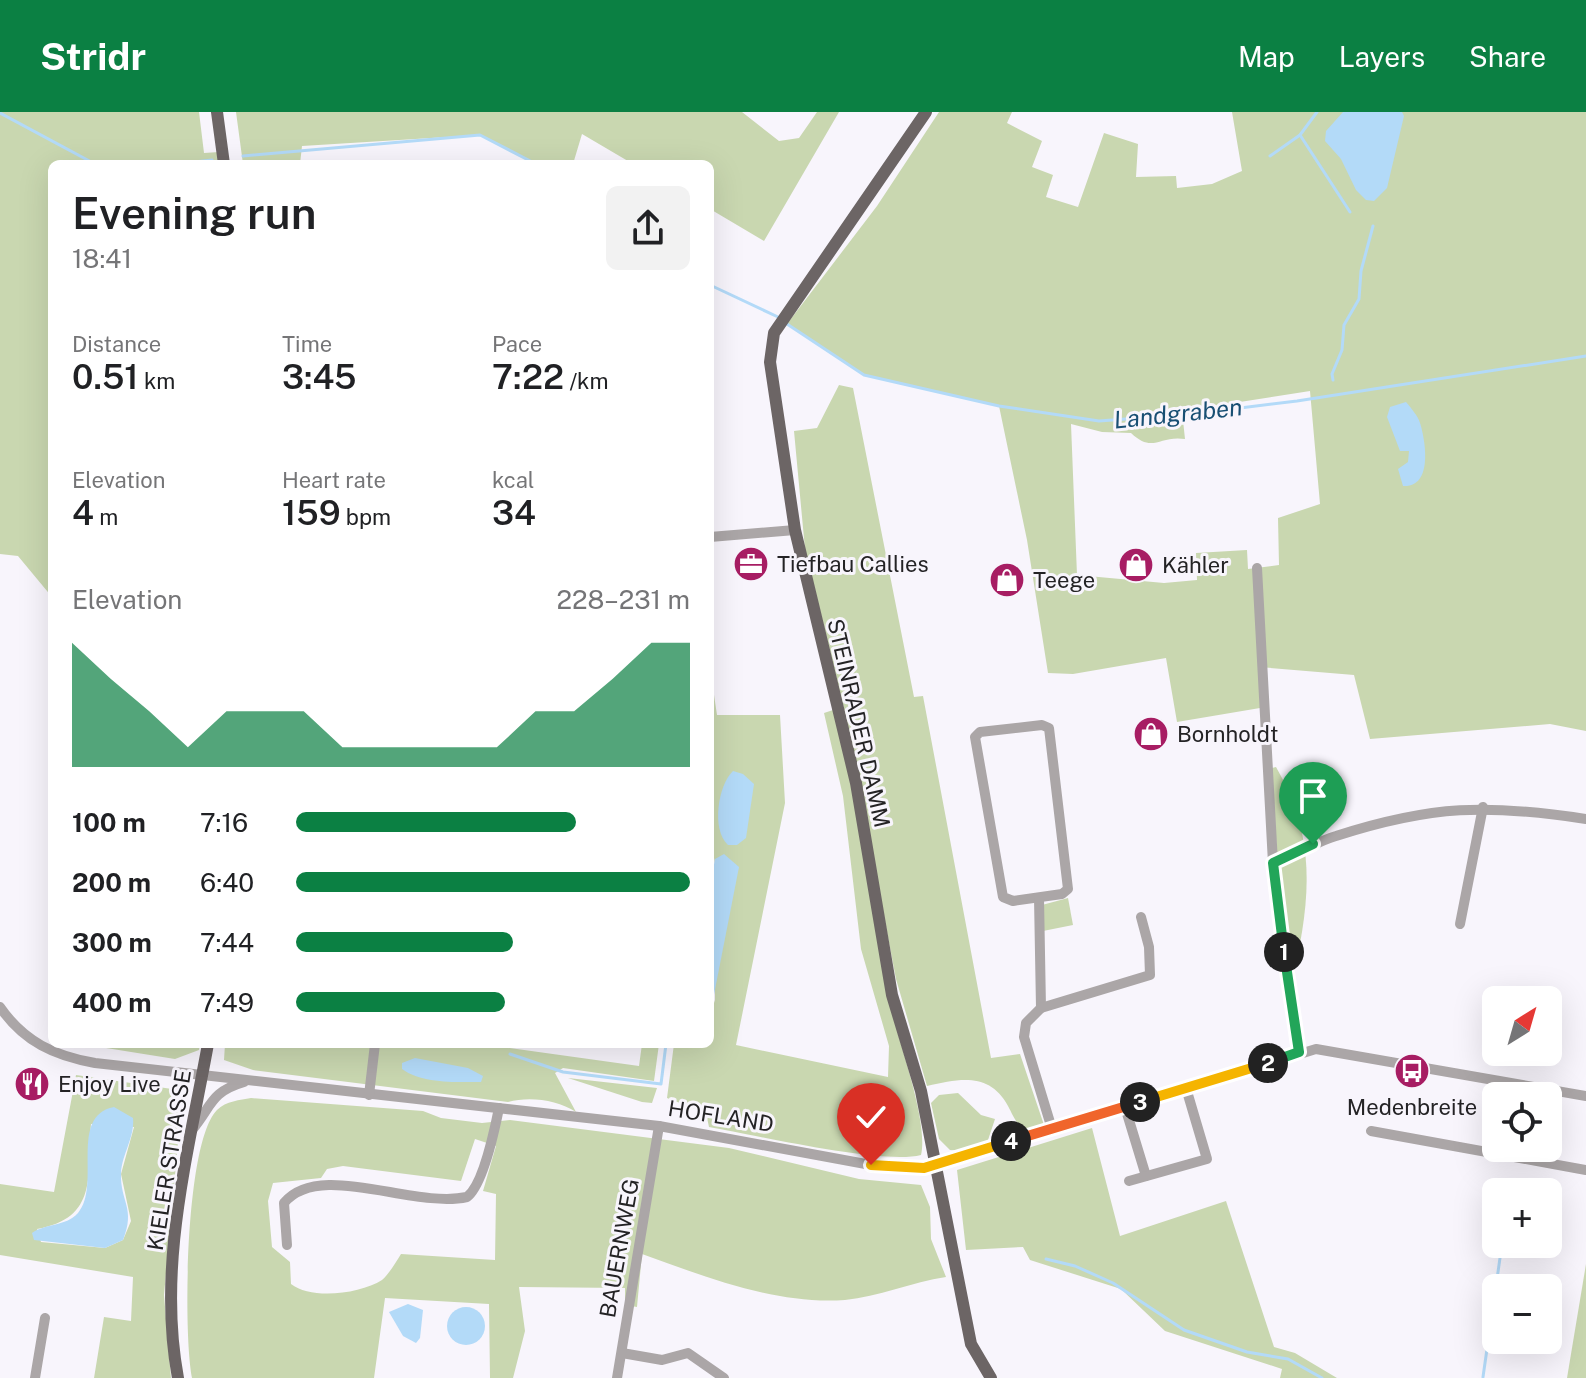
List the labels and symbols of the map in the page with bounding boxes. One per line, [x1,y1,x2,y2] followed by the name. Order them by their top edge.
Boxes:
[1112,392,1244,434] water label: Landgraben
[732,545,770,583] office icon: Tiefbau Callies
[1117,546,1155,584] shop icon: Kähler
[777,551,929,577] place label: Tiefbau Callies
[1162,552,1229,578] place label: Kähler
[988,561,1026,599] shop icon: Teege
[1033,567,1095,593] place label: Teege
[822,616,896,830] street label: STEINRADER DAMM
[1132,715,1170,753] shop icon: Bornholdt
[1177,721,1278,747] place label: Bornholdt
[1279,762,1347,844] pin
[1264,932,1304,972] pin: 1
[1482,986,1562,1066] north arrow
[1248,1043,1288,1083] pin: 2
[1393,1052,1431,1090] bus stop icon: Medenbreite
[13,1065,51,1103] restaurant icon: Enjoy Live
[142,1068,196,1252] street label: KIELER STRASSE
[58,1071,161,1097] place label: Enjoy Live
[1120,1082,1160,1122] pin: 3
[837,1083,905,1165] pin
[1347,1094,1477,1120] place label: Medenbreite
[666,1095,776,1137] street label: HOFLAND
[991,1121,1031,1161] pin: 4
[594,1176,644,1320] street label: BAUERNWEG

